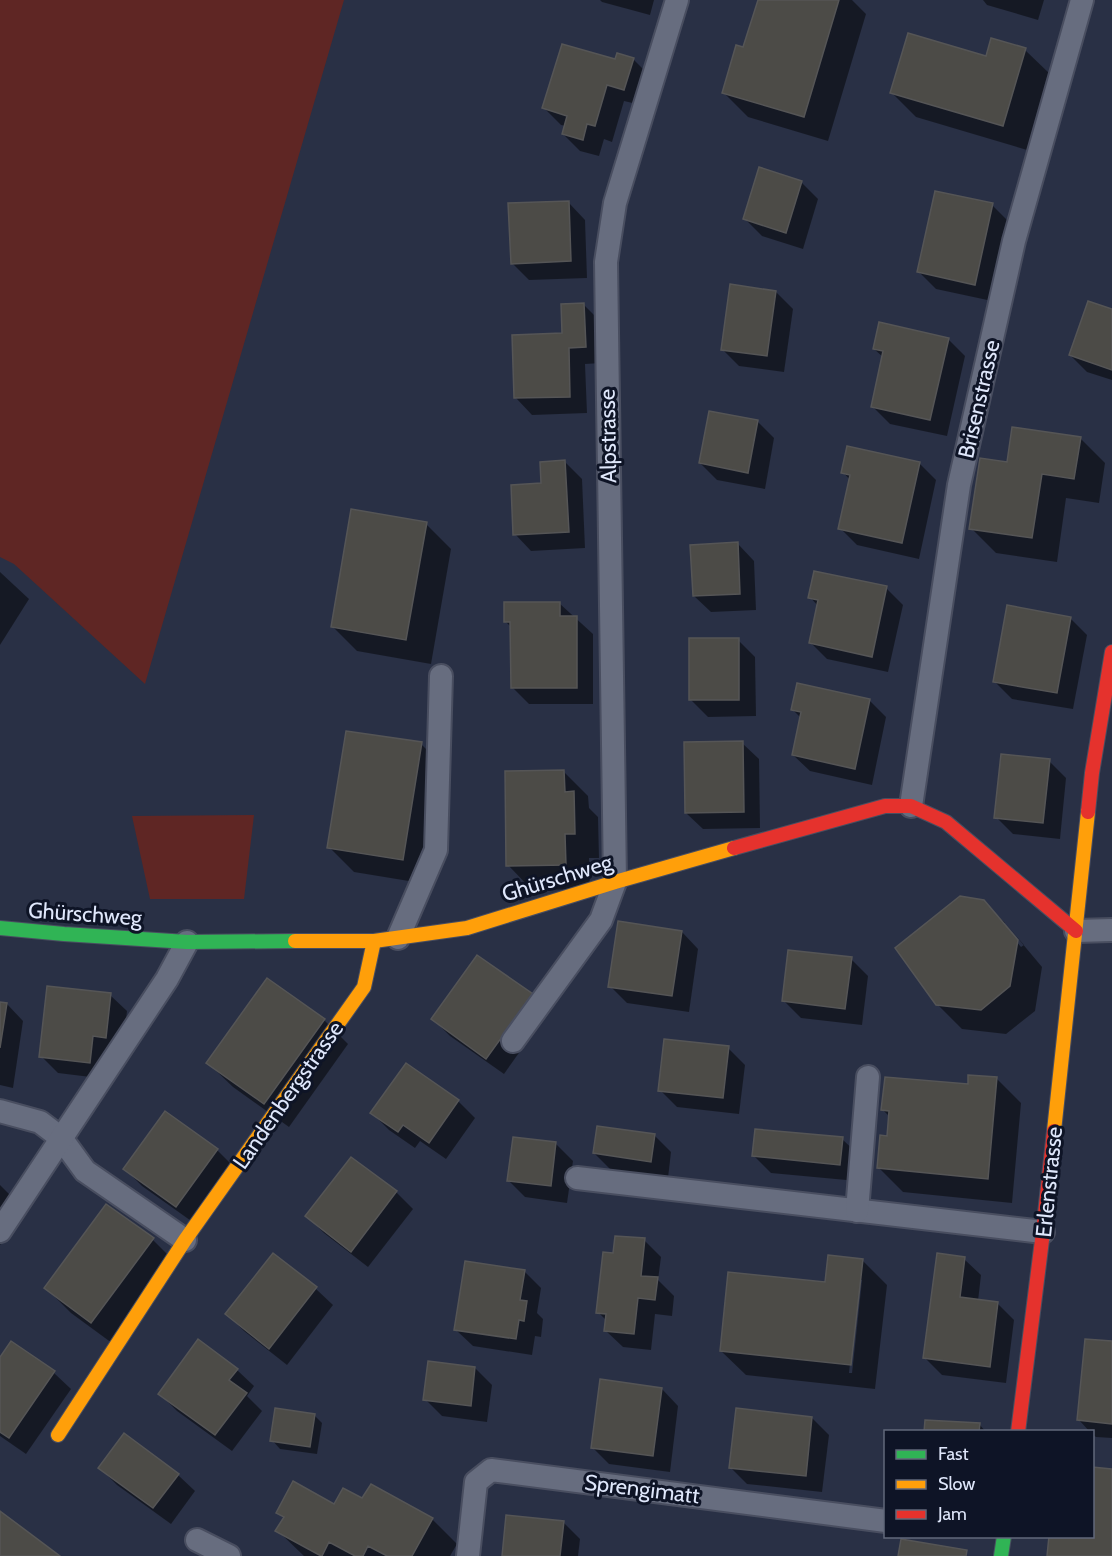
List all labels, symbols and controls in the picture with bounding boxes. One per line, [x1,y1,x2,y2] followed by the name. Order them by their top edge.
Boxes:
[952,337,1006,461] street label: Brisenstrasse
[594,389,622,483] street label: Alpstrasse
[499,848,616,908] street label: Ghürschweg
[27,897,144,932] street label: Ghürschweg
[227,1016,349,1174] street label: Landenbergstrasse
[1030,1125,1068,1239] street label: Erlenstrasse
[884,1430,1094,1538] legend
[938,1443,969,1465] text: Fast
[583,1469,702,1510] street label: Sprengimatt
[938,1473,975,1495] text: Slow
[937,1503,967,1525] text: Jam

